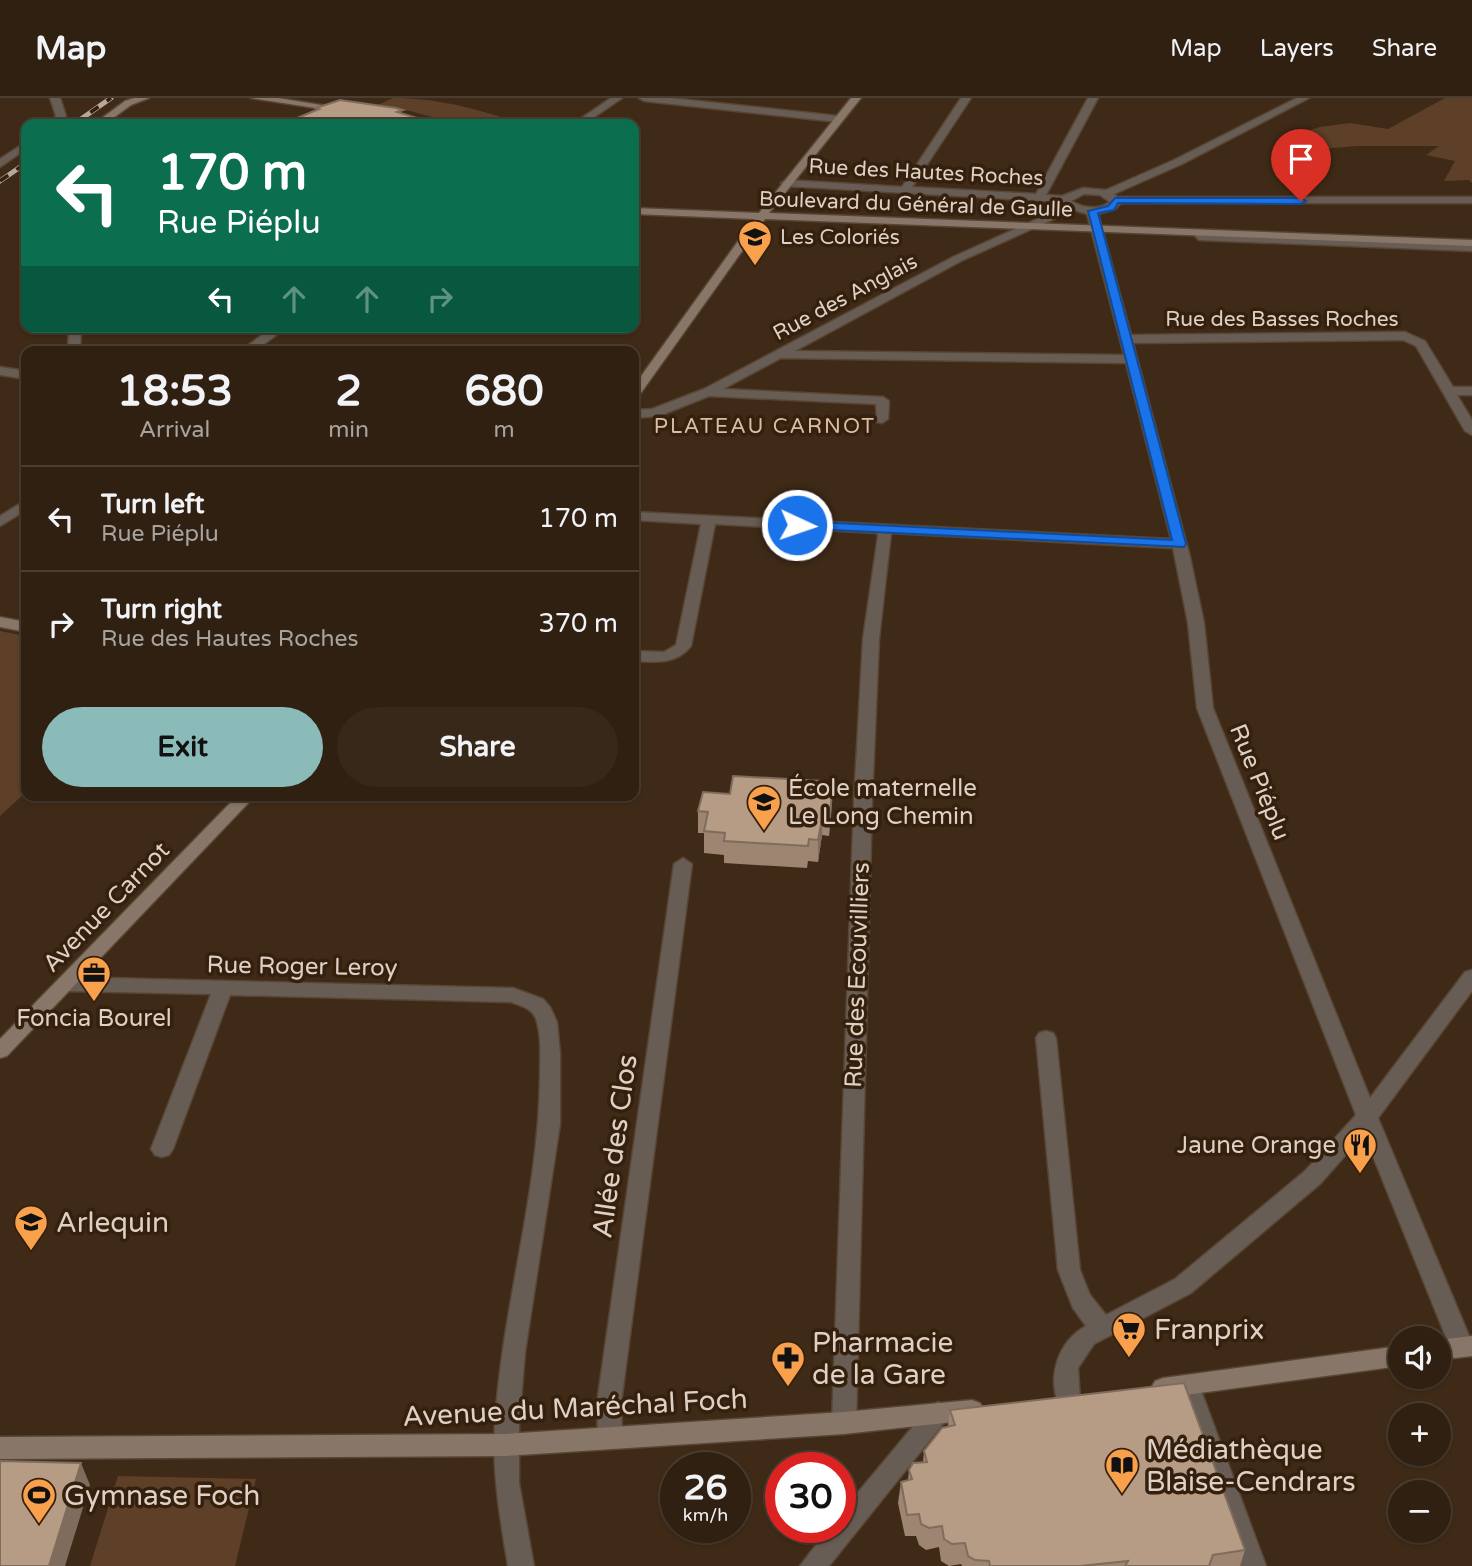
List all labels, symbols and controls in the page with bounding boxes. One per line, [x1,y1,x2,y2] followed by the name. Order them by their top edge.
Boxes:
[35,29,106,68] text: Map
[1170,34,1222,63] text: Map
[1260,34,1334,63] text: Layers
[1372,34,1437,63] text: Share
[1271,129,1331,201] pin
[1282,140,1320,178] icon: arrive
[157,144,307,203] text: 170 m
[42,147,133,238] icon: left
[808,154,1044,191] street label: Rue des Hautes Roches
[759,187,1073,222] street label: Boulevard du Général de Gaulle
[157,204,321,242] text: Rue Piéplu
[736,218,774,267] school or university icon: Les Coloriés
[780,225,900,250] place label: Les Coloriés
[769,249,922,346] street label: Rue des Anglais
[202,280,240,318] icon: left
[275,280,313,318] icon: ahead
[348,280,386,318] icon: ahead
[421,280,459,318] icon: right
[1165,307,1399,332] street label: Rue des Basses Roches
[116,366,233,417] text: 18:53
[335,366,362,417] text: 2
[464,366,544,417] text: 680
[654,414,876,439] district label: PLATEAU CARNOT
[139,416,210,444] text: Arrival
[328,416,369,444] text: min
[493,416,515,444] text: m
[760,488,834,562] position arrow
[101,489,204,520] text: Turn left
[42,500,80,538] icon: left
[538,503,618,534] text: 170 m
[101,520,219,548] text: Rue Piéplu
[101,594,222,625] text: Turn right
[42,605,80,643] icon: right
[538,608,618,639] text: 370 m
[101,625,359,653] text: Rue des Hautes Roches
[42,707,323,787] button: Exit
[337,707,618,787] button: Share
[1223,720,1296,845] street label: Rue Piéplu
[788,773,977,831] place label: École maternelle Le Long Chemin
[745,783,783,832] school or university icon: École maternelle Le Long Chemin
[37,836,176,978] street label: Avenue Carnot
[839,862,876,1088] street label: Rue des Ecouvilliers
[206,950,398,983] street label: Rue Roger Leroy
[75,954,113,1003] office icon: Foncia Bourel
[16,1004,172,1033] place label: Foncia Bourel
[585,1052,645,1240] street label: Allée des Clos
[1341,1126,1379,1175] restaurant icon: Jaune Orange
[1177,1131,1336,1160] place label: Jaune Orange
[12,1203,50,1252] school or university icon: Arlequin
[56,1206,169,1240] place label: Arlequin
[1110,1310,1148,1359] supermarket icon: Franprix
[1154,1313,1264,1347] place label: Franprix
[812,1326,953,1392] place label: Pharmacie de la Gare
[1388,1326,1451,1543] map controls
[1388,1326,1451,1389] button: sound
[769,1339,807,1388] pharmacy icon: Pharmacie de la Gare
[402,1382,748,1434] street label: Avenue du Maréchal Foch
[1388,1403,1451,1466] button: +
[1146,1433,1356,1499] place label: Médiathèque Blaise-Cendrars
[1103,1446,1141,1495] library icon: Médiathèque Blaise-Cendrars
[765,1452,856,1543] speed limit sign: 30
[684,1467,727,1509] text: 26
[20,1476,58,1525] sports icon: Gymnase Foch
[64,1479,260,1513] place label: Gymnase Foch
[1388,1480,1451,1543] button: −
[683,1504,728,1526] text: km/h

